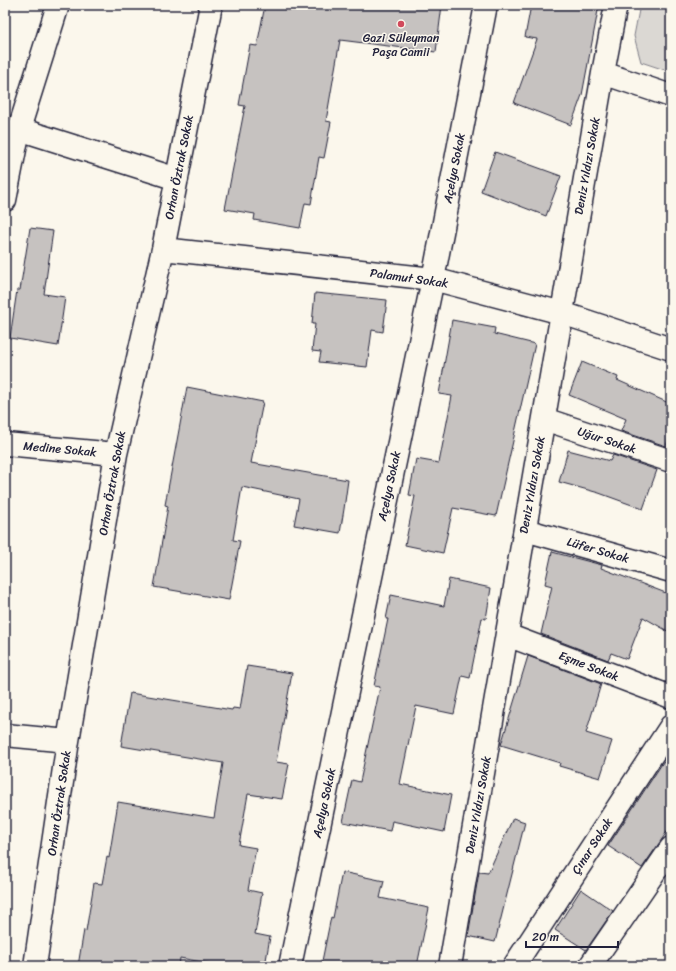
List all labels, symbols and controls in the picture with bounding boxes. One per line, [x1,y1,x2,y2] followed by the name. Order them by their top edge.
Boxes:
[396,19,406,29] marker: Gazi Süleyman Paşa Camii
[363,27,440,63] place label: Gazi Süleyman Paşa Camii
[158,113,200,221] street label: Orhan Öztrak Sokak
[568,115,607,217] street label: Deniz Yıldızı Sokak
[436,130,472,206] street label: Açelya Sokak
[368,262,450,294] street label: Palamut Sokak
[575,420,639,460] street label: Uğur Sokak
[92,429,132,537] street label: Orhan Öztrak Sokak
[513,434,552,536] street label: Deniz Yıldızı Sokak
[22,435,98,463] street label: Medine Sokak
[371,448,407,524] street label: Açelya Sokak
[564,531,632,570] street label: Lüfer Sokak
[556,644,622,688] street label: Eşme Sokak
[41,749,77,857] street label: Orhan Öztrak Sokak
[459,754,498,856] street label: Deniz Yıldızı Sokak
[306,765,342,841] street label: Açelya Sokak
[565,813,619,879] street label: Çınar Sokak
[526,923,618,949] scale bar
[532,926,559,948] text: 20 m

